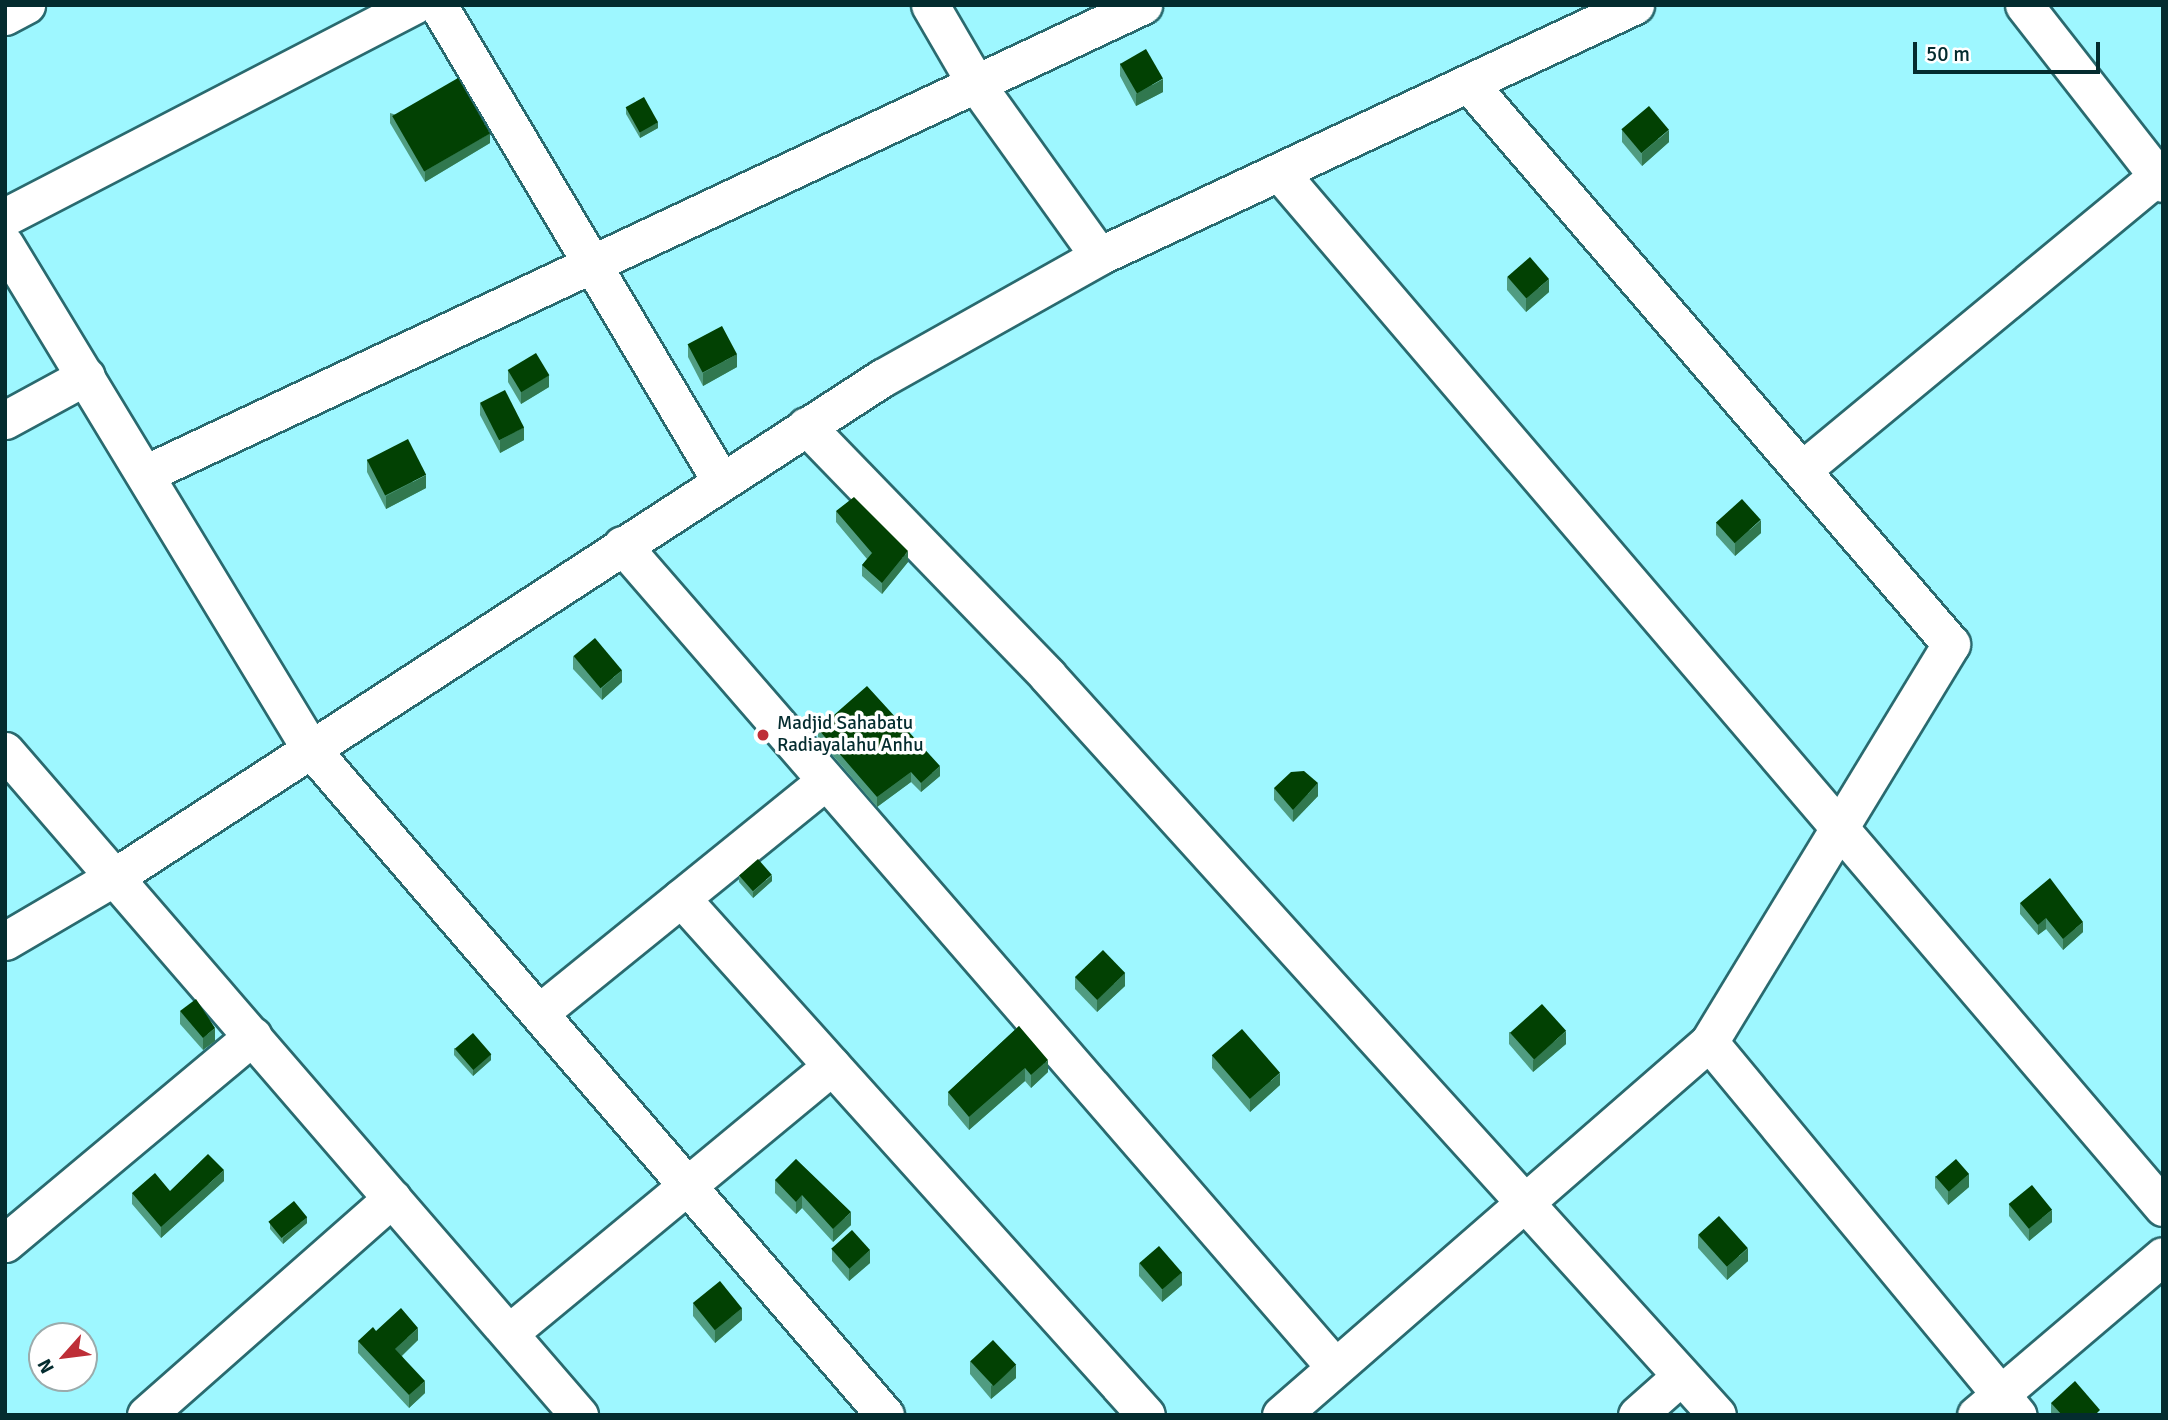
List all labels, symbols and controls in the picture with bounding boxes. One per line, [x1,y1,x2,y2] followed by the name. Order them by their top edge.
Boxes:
[1916,28,2103,72] scale bar
[1926,41,1970,67] text: 50 m
[777,713,924,757] place label: Madjid Sahabatu Radiayalahu Anhu
[755,727,771,743] marker: Madjid Sahabatu Radiayalahu Anhu
[28,1322,98,1392] north arrow
[33,1354,60,1377] text: N

